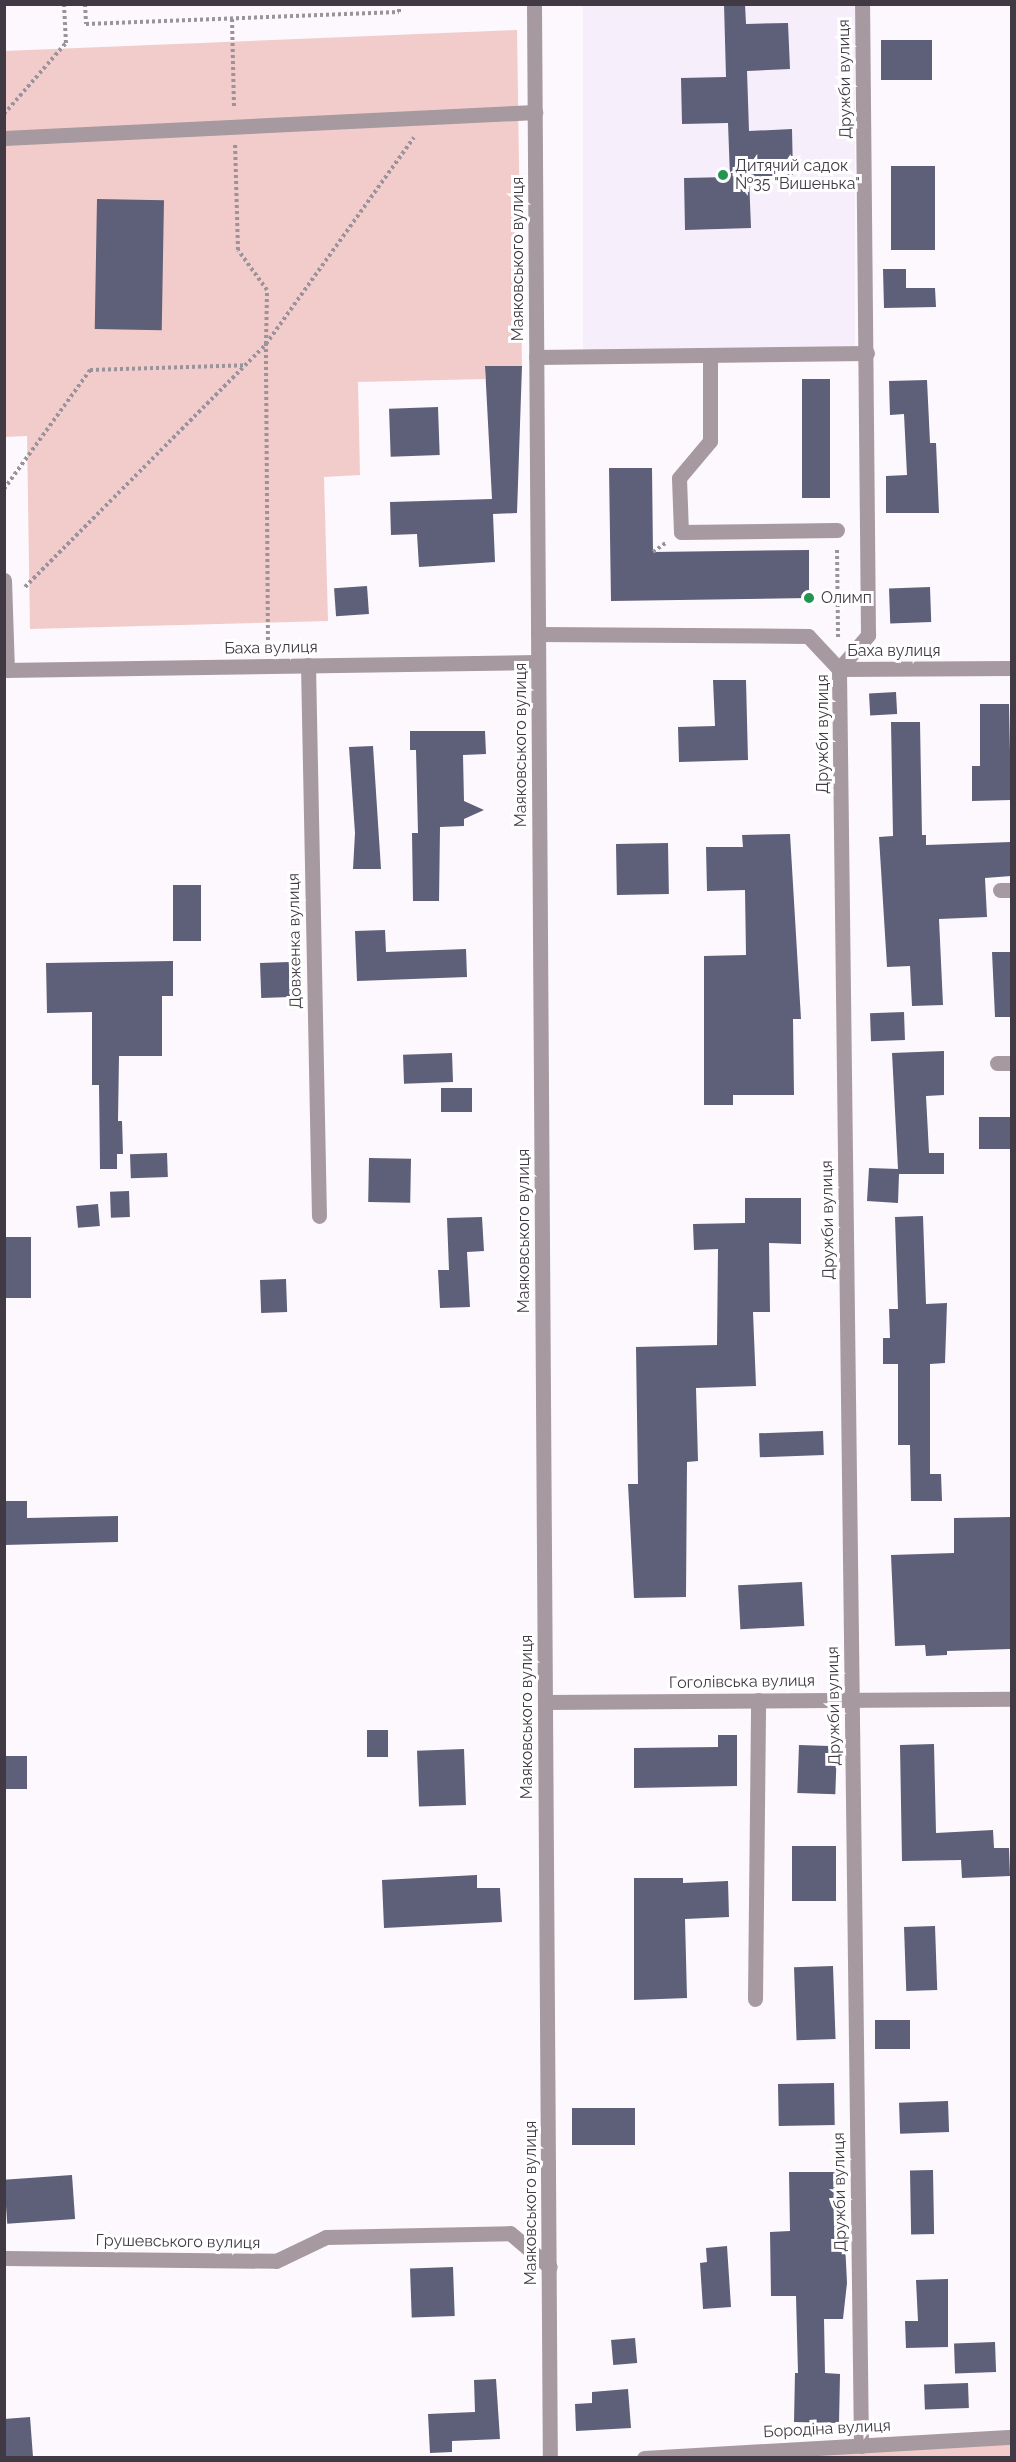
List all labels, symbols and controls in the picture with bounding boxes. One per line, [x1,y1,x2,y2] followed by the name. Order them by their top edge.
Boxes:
[834,19,856,139] street label: Дружби вулиця
[735,156,860,194] place label: Дитячий садок №35 "Вишенька"
[716,168,730,182] marker: Дитячий садок №35 "Вишенька"
[508,177,528,341] street label: Маяковського вулиця
[821,588,872,608] place label: Олимп
[802,591,816,605] marker: Олимп
[224,638,318,658] street label: Баха вулиця
[847,641,941,661] street label: Баха вулиця
[511,663,531,827] street label: Маяковського вулиця
[813,674,833,794] street label: Дружби вулиця
[284,873,306,1009] street label: Довженка вулиця
[514,1149,534,1313] street label: Маяковського вулиця
[817,1160,839,1280] street label: Дружби вулиця
[517,1635,537,1799] street label: Маяковського вулиця
[823,1646,845,1766] street label: Дружби вулиця
[669,1671,815,1693] street label: Гоголівська вулиця
[521,2121,541,2285] street label: Маяковського вулиця
[829,2132,851,2252] street label: Дружби вулиця
[95,2231,261,2253] street label: Грушевського вулиця
[763,2416,891,2442] street label: Бородіна вулиця

